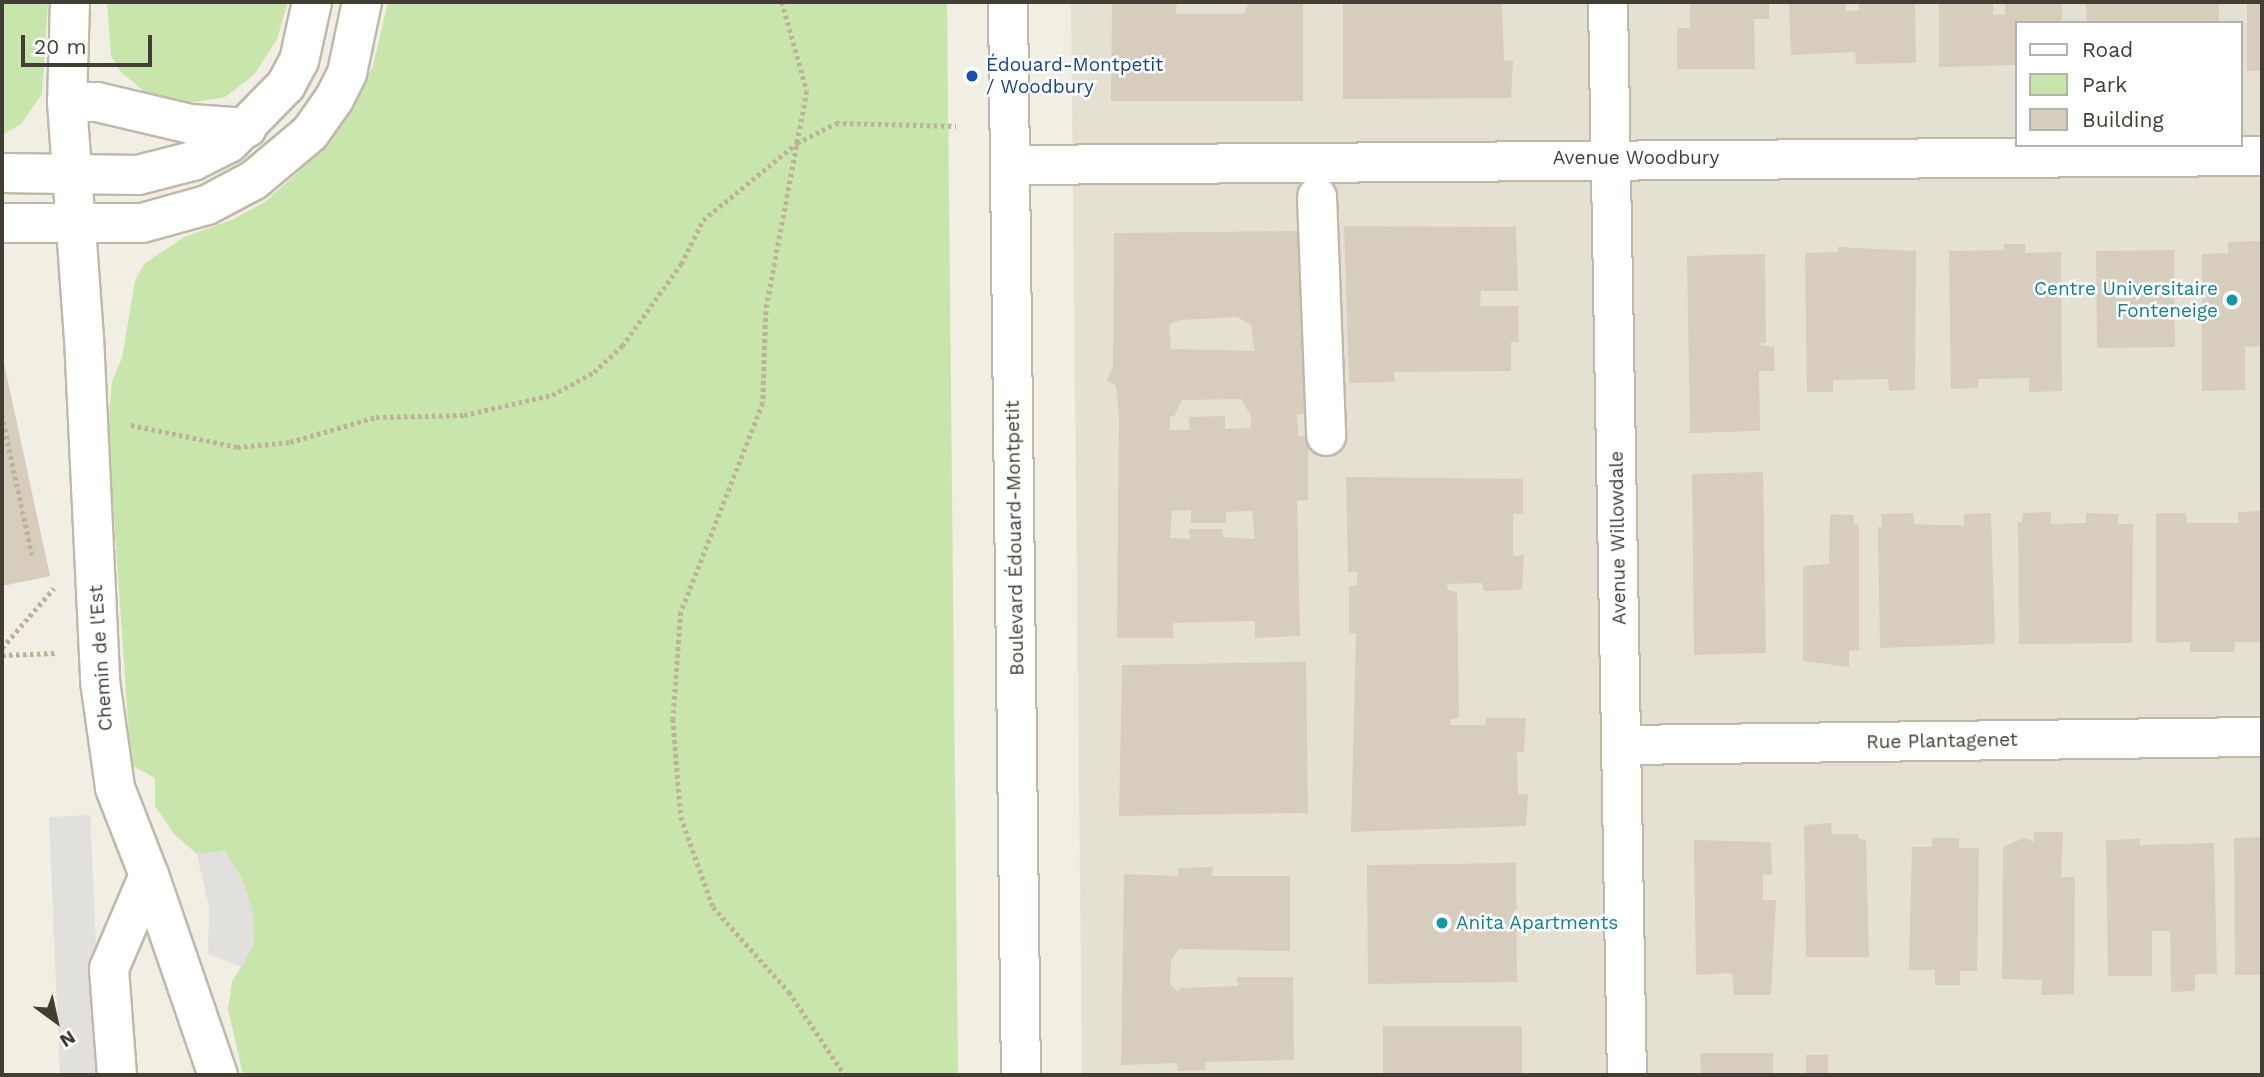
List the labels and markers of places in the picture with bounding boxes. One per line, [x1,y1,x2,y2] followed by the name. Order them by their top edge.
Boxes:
[986,54,1163,98] place label: Édouard-Montpetit / Woodbury
[964,68,980,84] marker: Édouard-Montpetit / Woodbury
[2034,278,2218,322] place label: Centre Universitaire Fonteneige
[2224,292,2240,308] marker: Centre Universitaire Fonteneige
[1456,912,1620,934] place label: Anita Apartments
[1434,915,1450,931] marker: Anita Apartments

